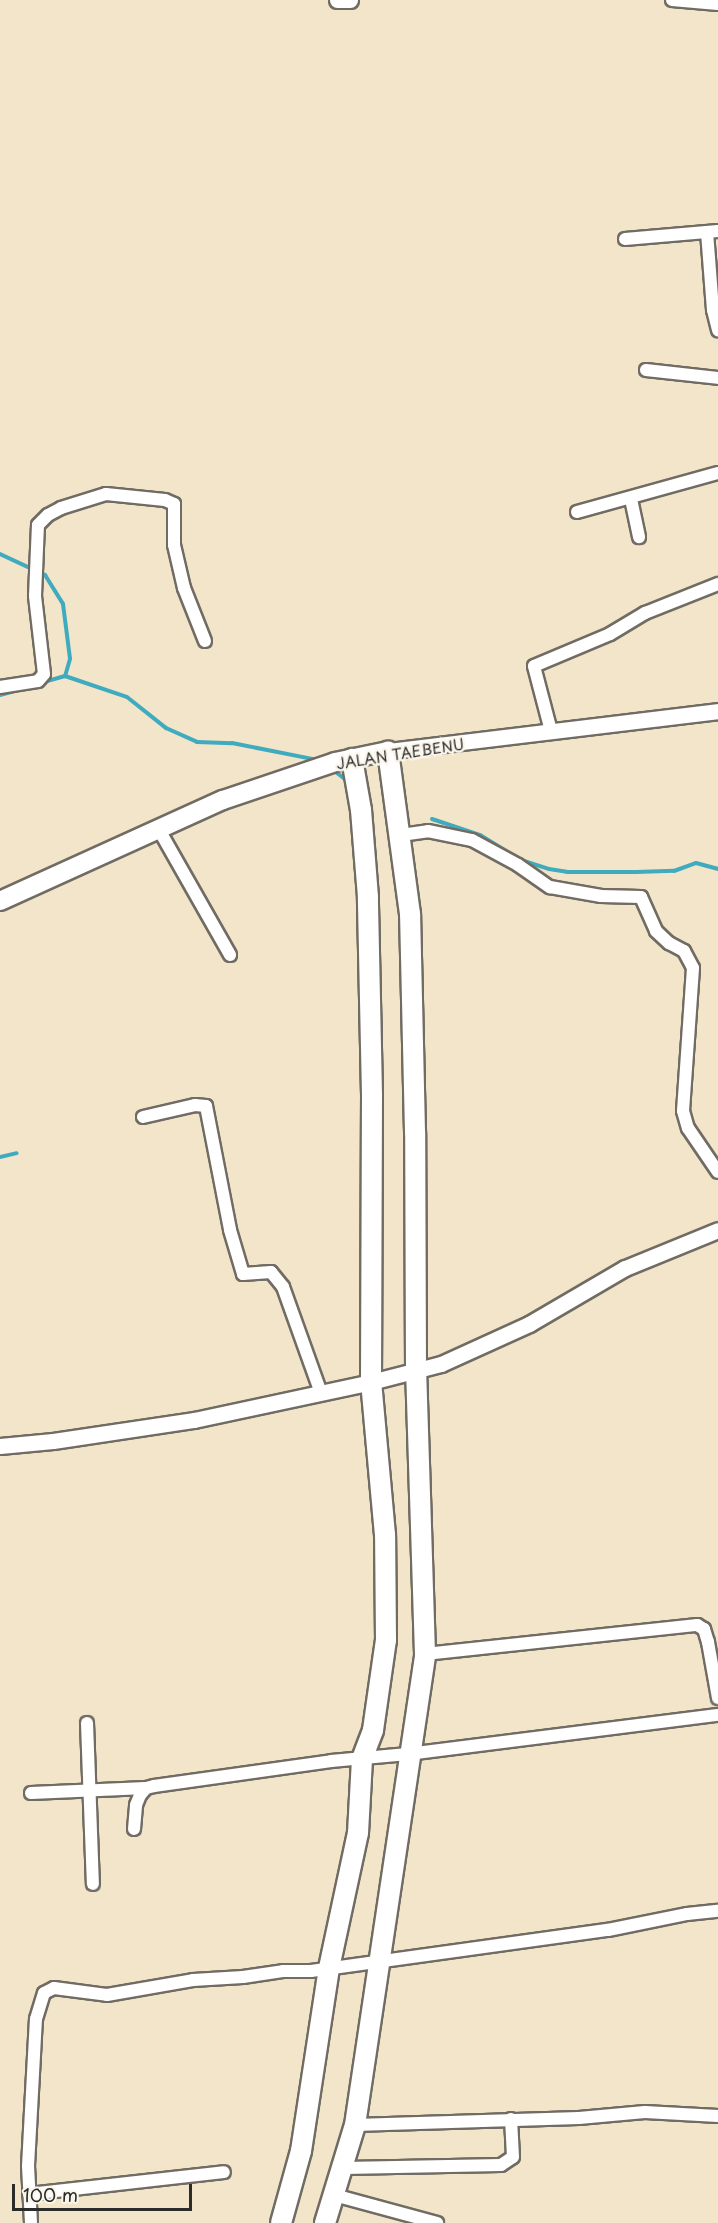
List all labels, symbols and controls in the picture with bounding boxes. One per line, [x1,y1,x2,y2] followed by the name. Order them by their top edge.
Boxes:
[335,734,465,772] street label: JALAN TAEBENU
[15,2172,195,2210] scale bar
[23,2181,78,2208] text: 100 m

